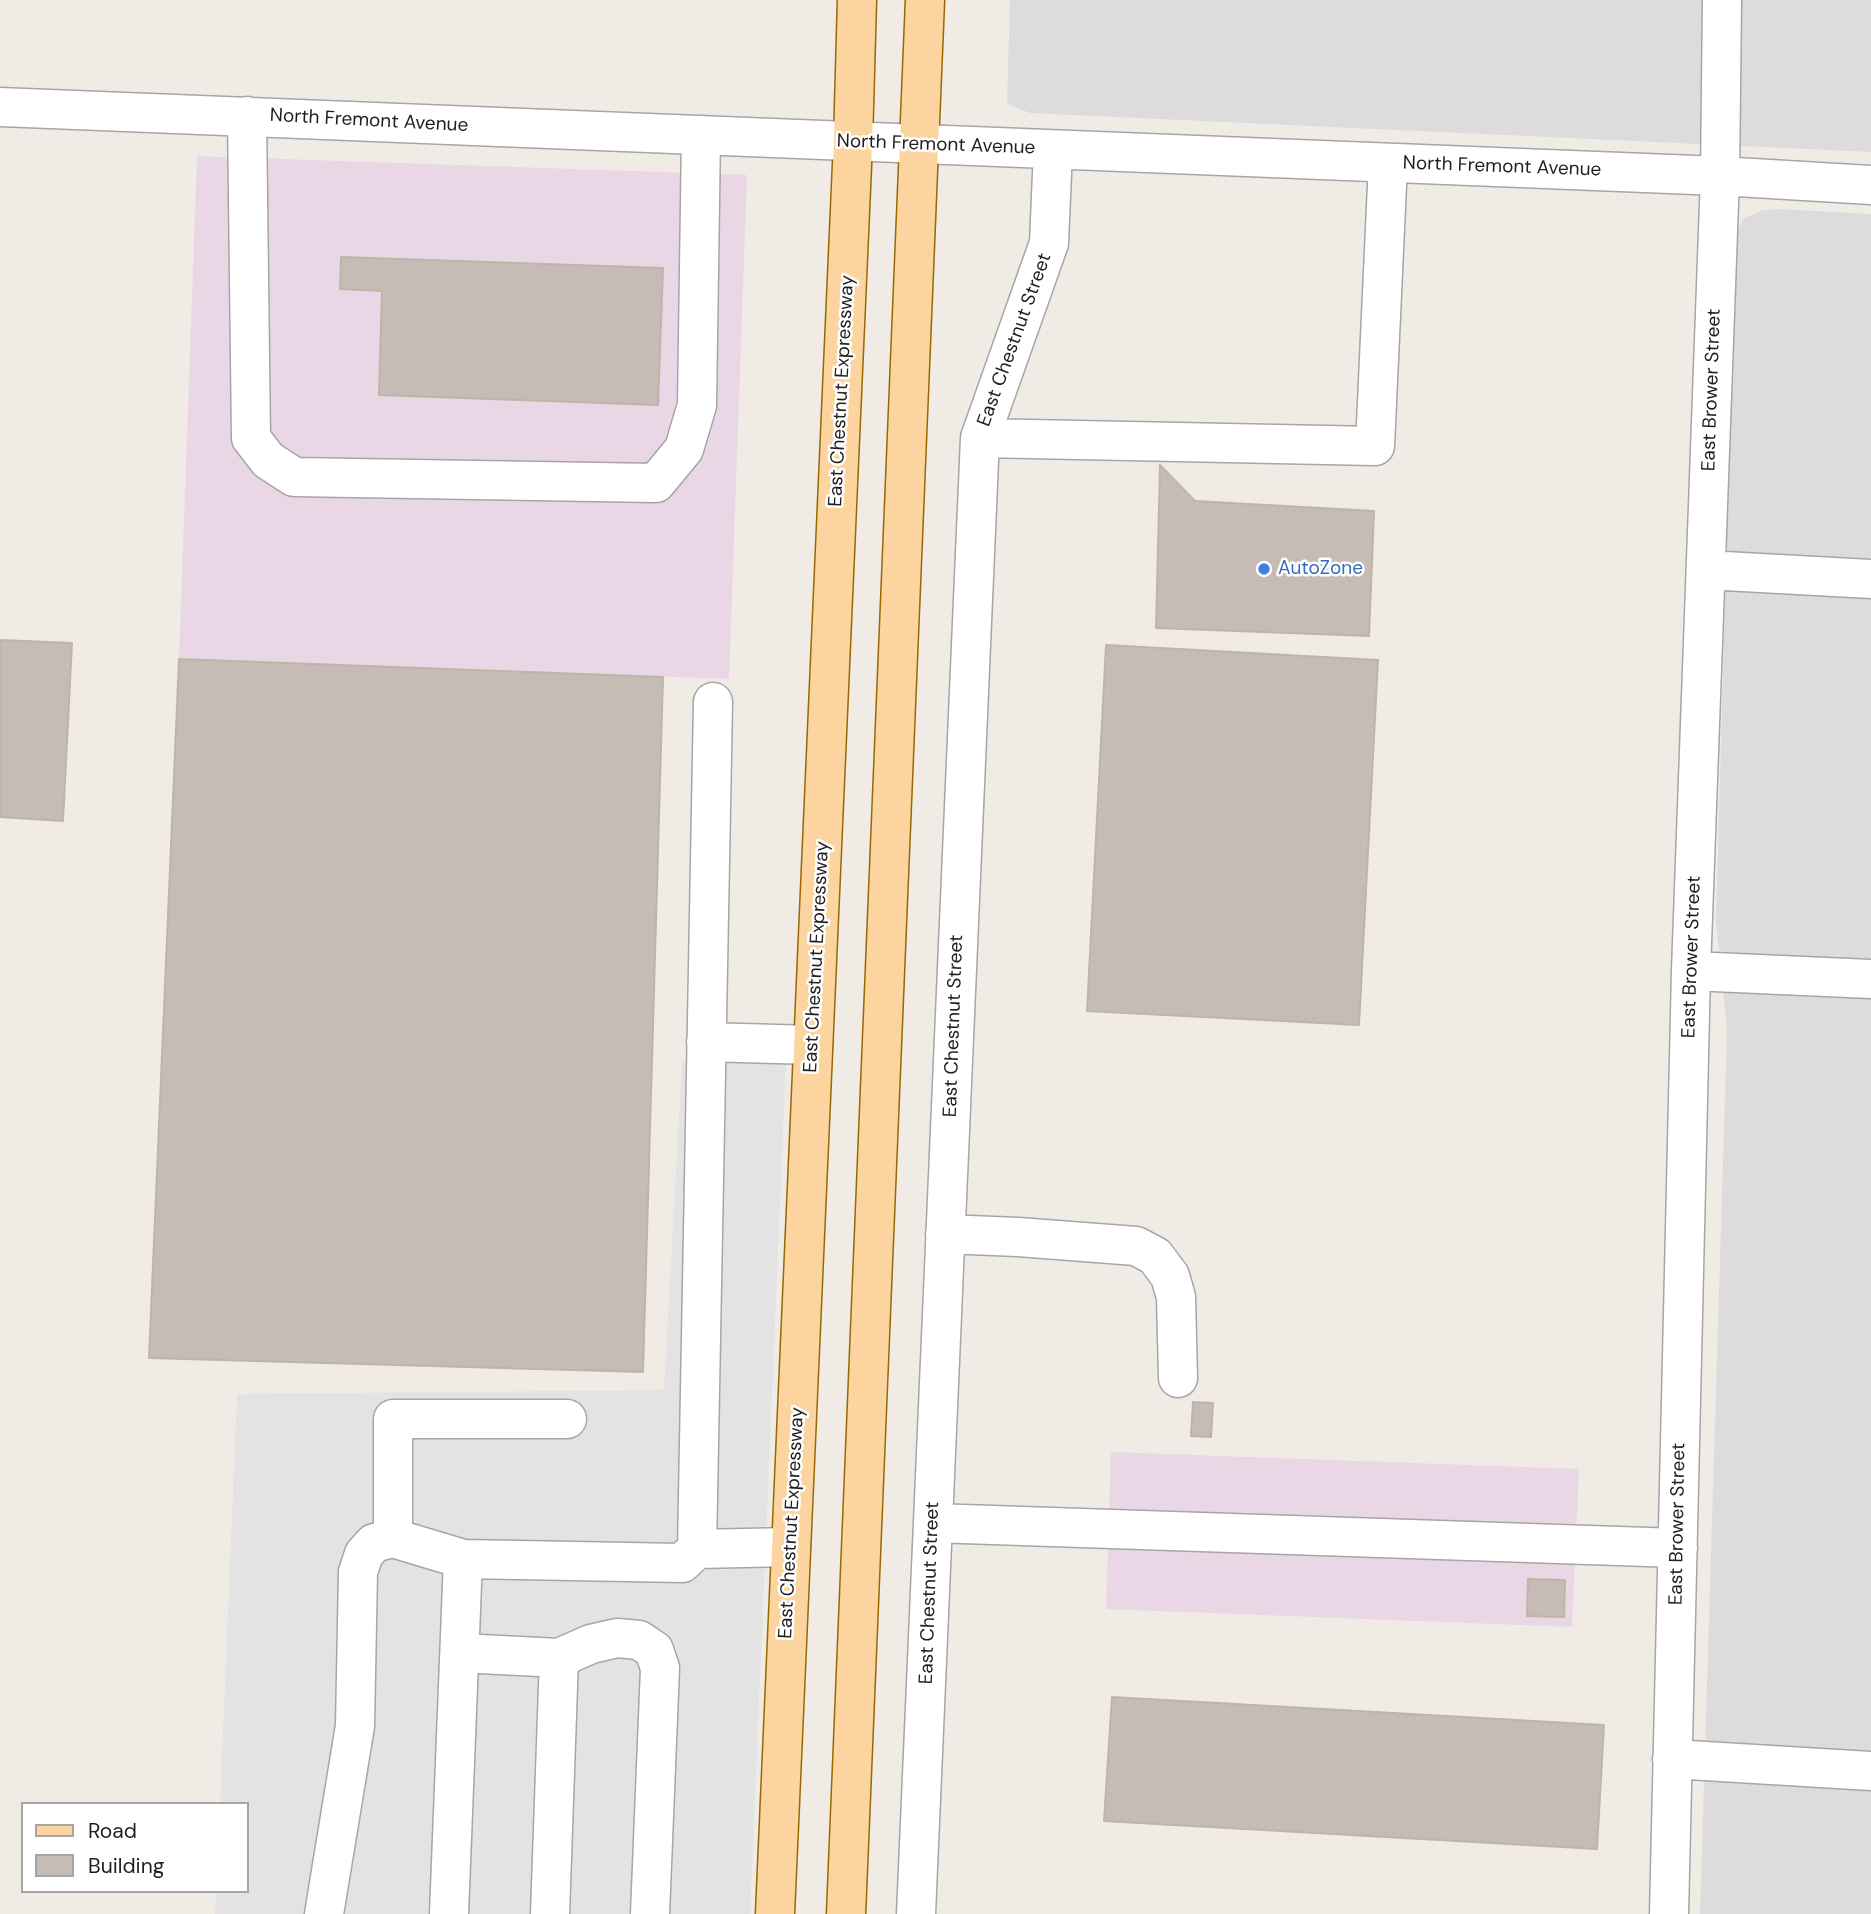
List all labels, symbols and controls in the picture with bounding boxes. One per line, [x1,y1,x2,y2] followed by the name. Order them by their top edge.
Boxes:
[269,104,469,138] street label: North Fremont Avenue
[836,130,1036,160] street label: North Fremont Avenue
[1402,152,1602,182] street label: North Fremont Avenue
[973,250,1057,430] street label: East Chestnut Street
[825,275,859,507] street label: East Chestnut Expressway
[1698,308,1726,472] street label: East Brower Street
[1278,558,1363,580] place label: AutoZone
[1256,561,1272,577] marker: AutoZone
[800,841,834,1073] street label: East Chestnut Expressway
[1678,875,1706,1039] street label: East Brower Street
[939,934,969,1118] street label: East Chestnut Street
[775,1407,809,1639] street label: East Chestnut Expressway
[1665,1443,1691,1605] street label: East Brower Street
[915,1501,945,1685] street label: East Chestnut Street
[21,1802,248,1893] legend
[88,1817,137,1845] text: Road
[88,1852,164,1880] text: Building

